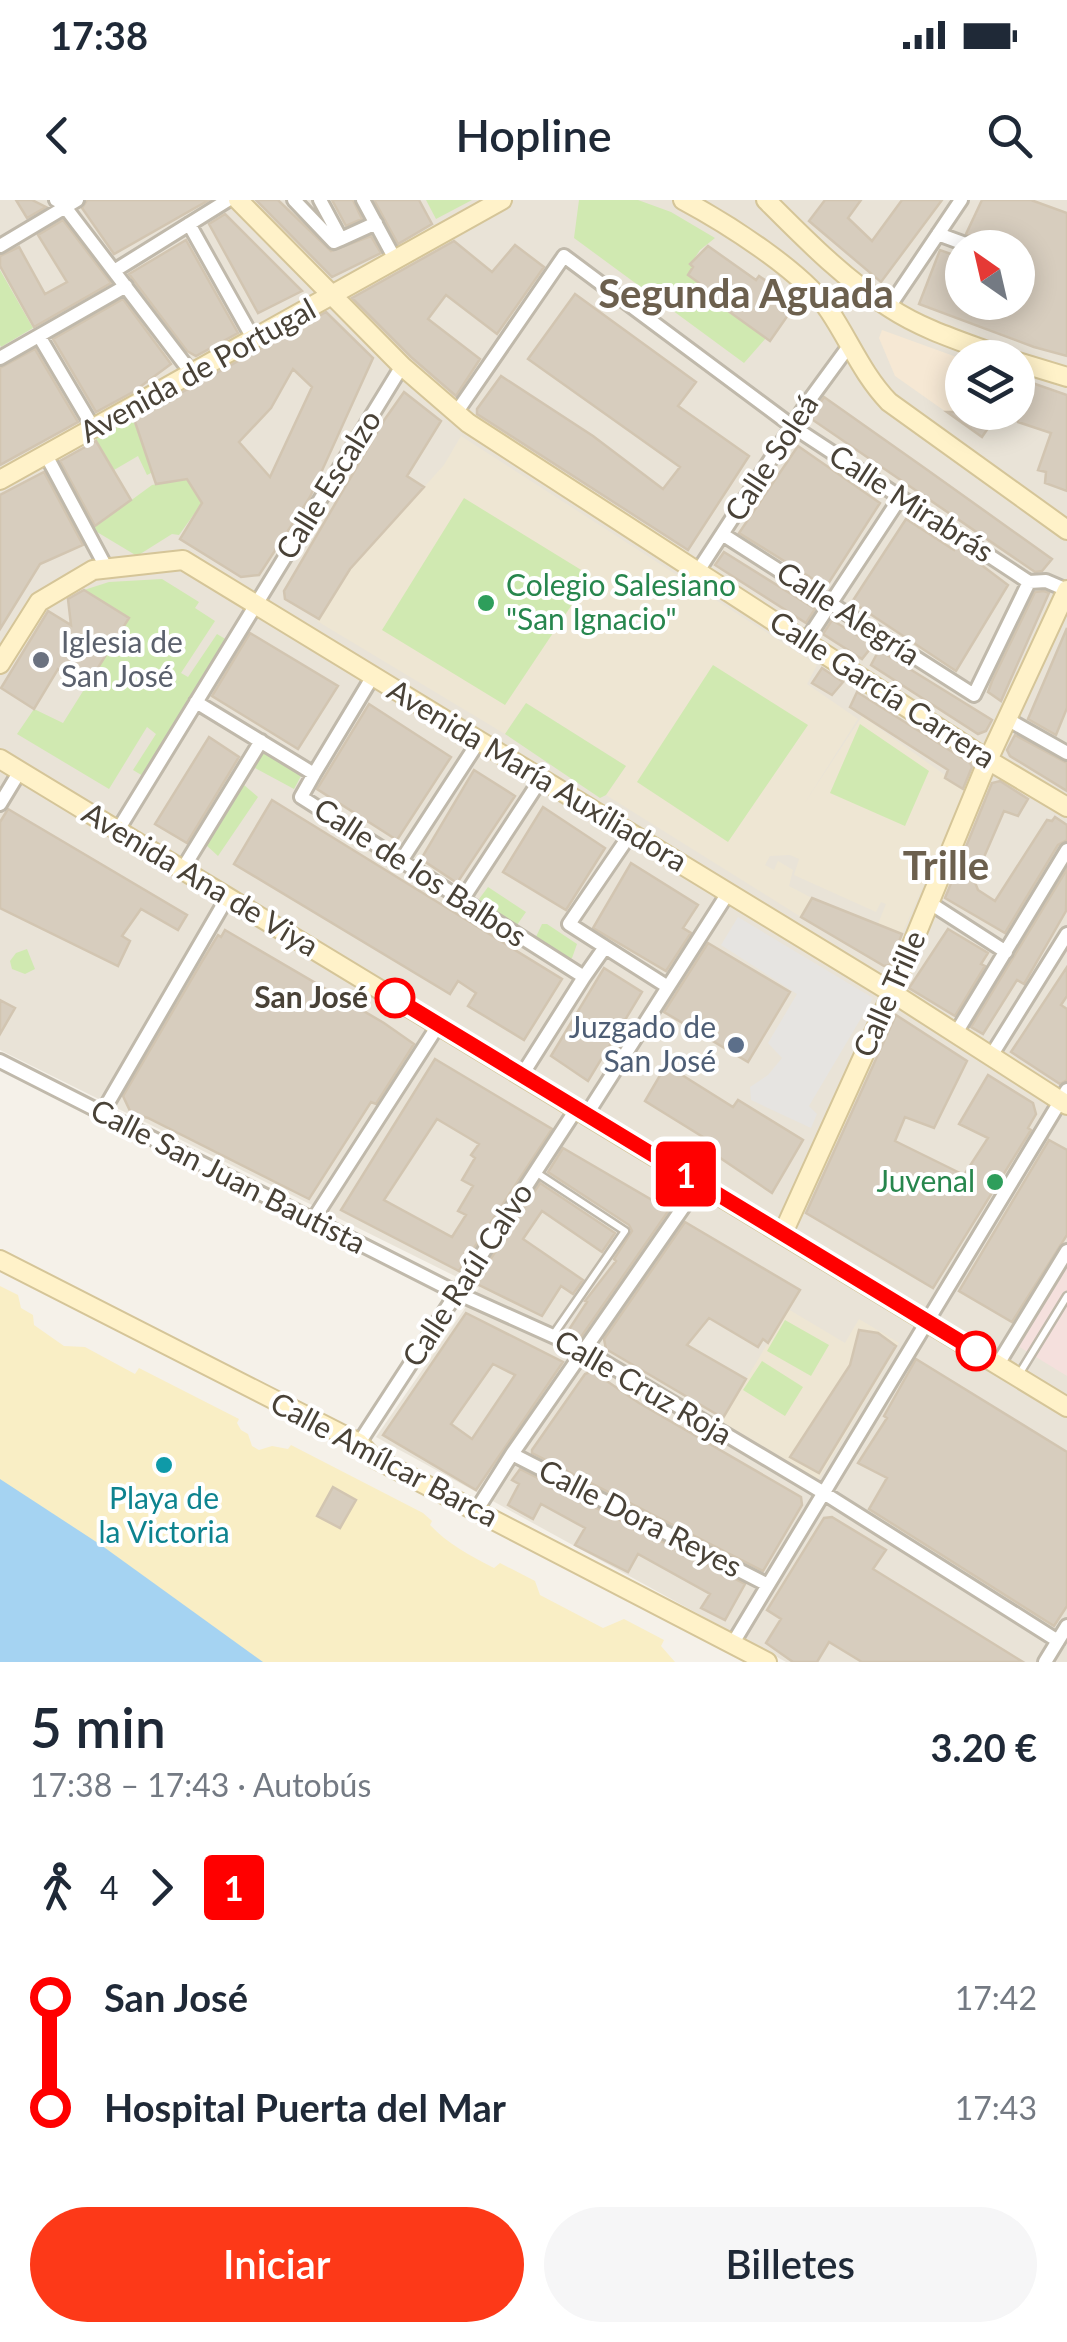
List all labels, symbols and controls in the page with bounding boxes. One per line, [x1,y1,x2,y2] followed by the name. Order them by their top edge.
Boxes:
[50,12,148,58] text: 17:38
[30,108,85,163] icon: back
[455,108,612,162] text: Hopline
[982,108,1037,163] icon: search
[945,230,1035,320] north arrow
[945,230,1035,430] map controls
[598,269,894,317] district label: Segunda Aguada
[73,290,321,449] street label: Avenida de Portugal
[945,340,1035,430] button: layers
[716,387,825,527] street label: Calle Soleá
[267,403,387,565] street label: Calle Escalzo
[823,436,1001,569] street label: Calle Mirabrás
[771,553,927,672] street label: Calle Alegría
[506,566,736,636] place label: Colegio Salesiano "San Ignacio"
[475,592,497,614] marker: Colegio Salesiano "San Ignacio"
[764,602,1003,775] street label: Calle García Carrera
[61,623,183,693] place label: Iglesia de San José
[30,649,52,671] marker: Iglesia de San José
[382,671,694,878] street label: Avenida María Auxiliadora
[308,789,534,953] street label: Calle de los Balbos
[77,794,325,963] street label: Avenida Ana de Viya
[903,841,989,889] district label: Trille
[844,925,932,1062] street label: Calle Trille
[254,978,368,1014] place label: San José
[376,979,414,1017] marker: San José
[569,1008,716,1078] place label: Juzgado de San José
[725,1034,747,1056] marker: Juzgado de San José
[86,1090,372,1260] street label: Calle San Juan Bautista
[654,1142,718,1206] line badge: 1
[676,1153,696,1195] text: 1
[876,1162,975,1198] place label: Juvenal
[984,1171,1006,1193] marker: Juvenal
[394,1175,539,1372] street label: Calle Raúl Calvo
[549,1321,739,1451] street label: Calle Cruz Roja
[957,1332,995,1370] unlabelled marker
[265,1383,505,1533] street label: Calle Amílcar Barca
[534,1451,748,1584] street label: Calle Dora Reyes
[153,1454,175,1476] marker: Playa de la Victoria
[98,1479,230,1549] place label: Playa de la Victoria
[30,1694,166,1760] text: 5 min
[931,1724,1037,1770] text: 3.20 €
[30,1765,371,1804] text: 17:38 – 17:43 · Autobús
[30,1860,85,1915] icon: walk
[134,1860,189,1915] icon: forward
[224,1866,244,1908] text: 1
[100,1868,119,1907] text: 4
[104,1974,248,2020] text: San José
[955,1978,1037,2017] text: 17:42
[104,2084,506,2130] text: Hospital Puerta del Mar
[955,2088,1037,2127] text: 17:43
[30,2207,524,2322] button: Iniciar
[544,2207,1037,2322] button: Billetes

